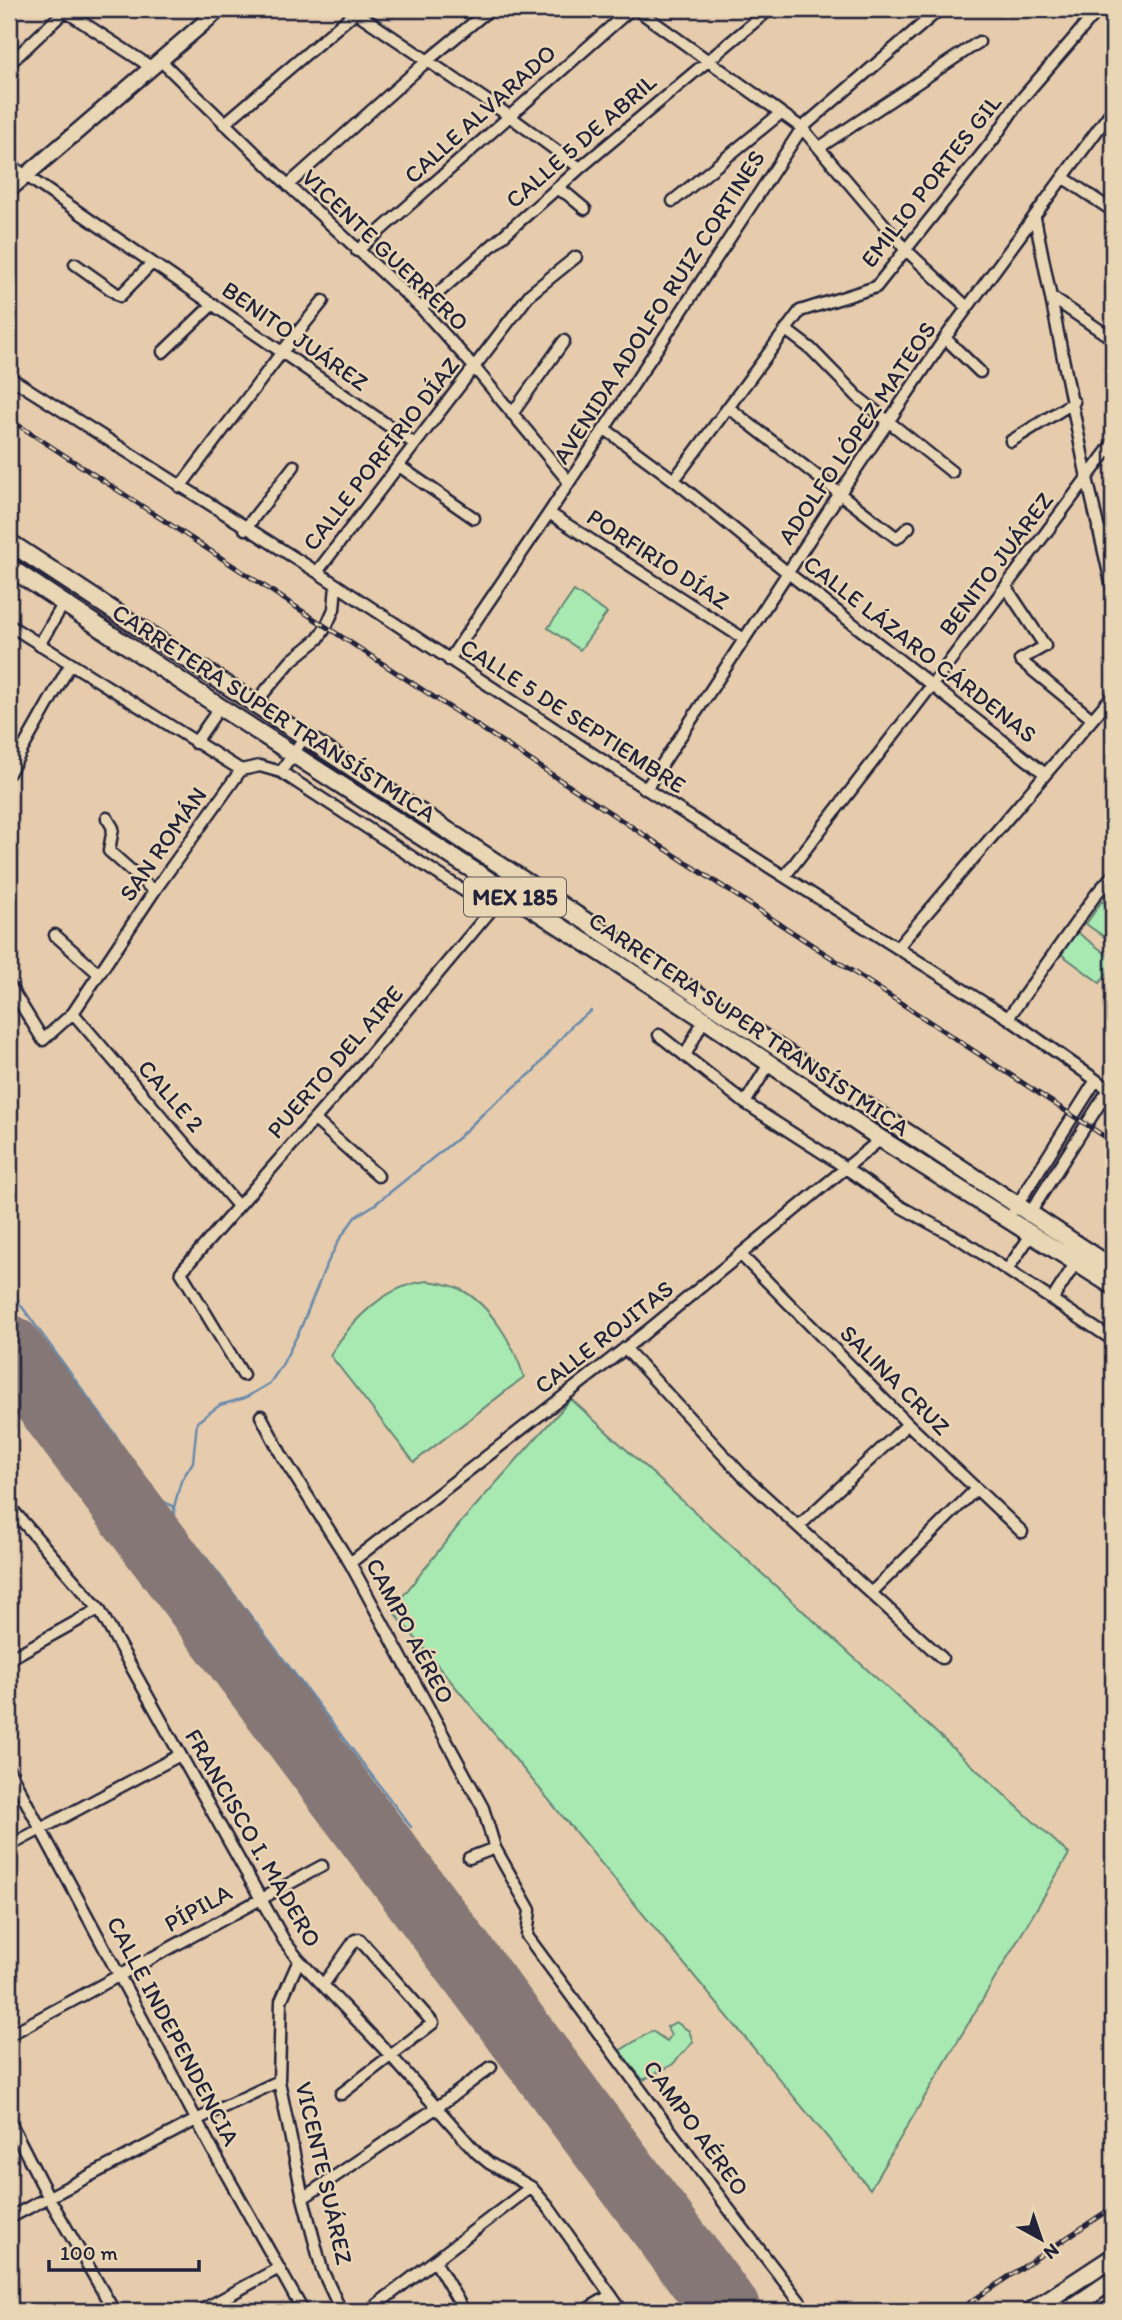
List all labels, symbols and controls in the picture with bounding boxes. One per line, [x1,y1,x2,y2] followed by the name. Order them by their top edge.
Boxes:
[398,38,562,189] street label: CALLE ALVARADO
[499,67,662,214] street label: CALLE 5 DE ABRIL
[854,88,1007,273] street label: EMILIO PORTES GIL
[546,145,771,469] street label: AVENIDA ADOLFO RUIZ CORTINES
[296,162,475,337] street label: VICENTE GUERRERO
[216,274,374,397] street label: BENITO JUÁREZ
[771,316,942,550] street label: ADOLFO LÓPEZ MATEOS
[296,351,465,556] street label: CALLE PORFIRIO DÍAZ
[932,486,1059,641] street label: BENITO JUÁREZ
[582,502,735,616] street label: PORFIRIO DÍAZ
[798,549,1043,749] street label: CALLE LÁZARO CÁRDENAS
[107,597,442,828] street label: CARRETERA SUPER TRANSÍSTMICA
[455,632,691,799] street label: CALLE 5 DE SEPTIEMBRE
[113,781,213,906] street label: SAN ROMÁN
[464,877,566,916] road number: MEX 185
[584,905,915,1142] street label: CARRETERA SUPER TRANSÍSTMICA
[260,979,409,1144] street label: PUERTO DEL AIRE
[132,1054,211,1138] street label: CALLE 2
[529,1273,679,1400] street label: CALLE ROJITAS
[834,1318,957,1441] street label: SALINA CRUZ
[360,1553,461,1708] street label: CAMPO AÉREO
[179,1723,328,1952] street label: FRANCISCO I. MADERO
[159,1877,237,1938] street label: PÍPILA
[101,1911,246,2150] street label: CALLE INDEPENDENCIA
[637,2054,755,2201] street label: CAMPO AÉREO
[289,2079,360,2267] street label: VICENTE SUÁREZ
[1006,2204,1076,2274] north arrow
[49,2229,200,2273] scale bar
[1039,2239,1064,2265] text: N
[60,2240,118,2265] text: 100 m

